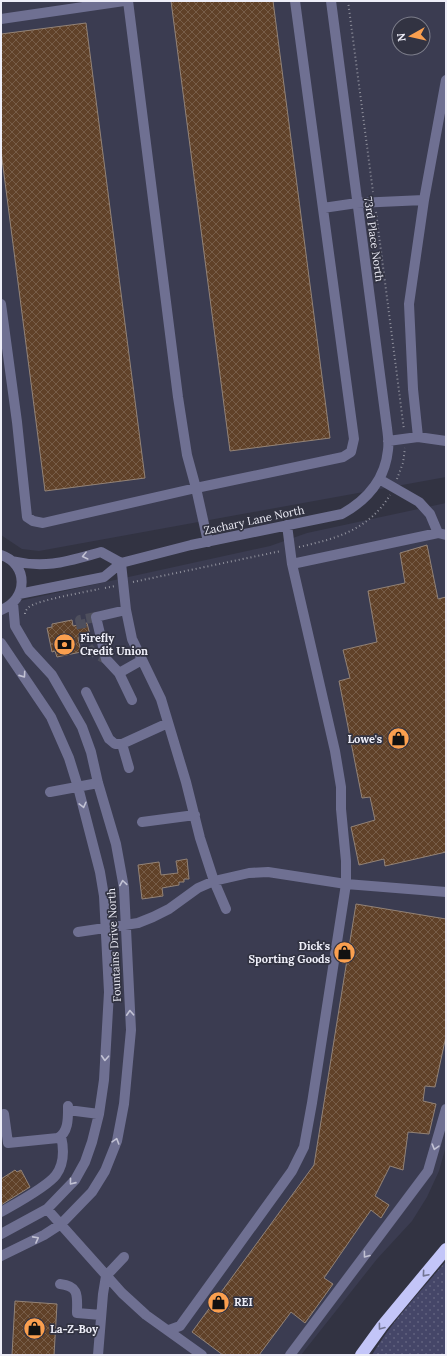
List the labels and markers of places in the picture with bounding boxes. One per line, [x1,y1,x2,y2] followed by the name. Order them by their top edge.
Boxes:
[52,631,78,657] bank icon: Firefly Credit Union
[80,631,148,658] place label: Firefly Credit Union
[385,726,411,752] shop icon: Lowe's
[347,732,382,746] place label: Lowe's
[249,939,330,966] place label: Dick's Sporting Goods
[332,939,358,965] shop icon: Dick's Sporting Goods
[206,1289,232,1315] shop icon: REI
[234,1295,253,1309] place label: REI
[22,1316,48,1342] shop icon: La-Z-Boy
[50,1322,99,1336] place label: La-Z-Boy

